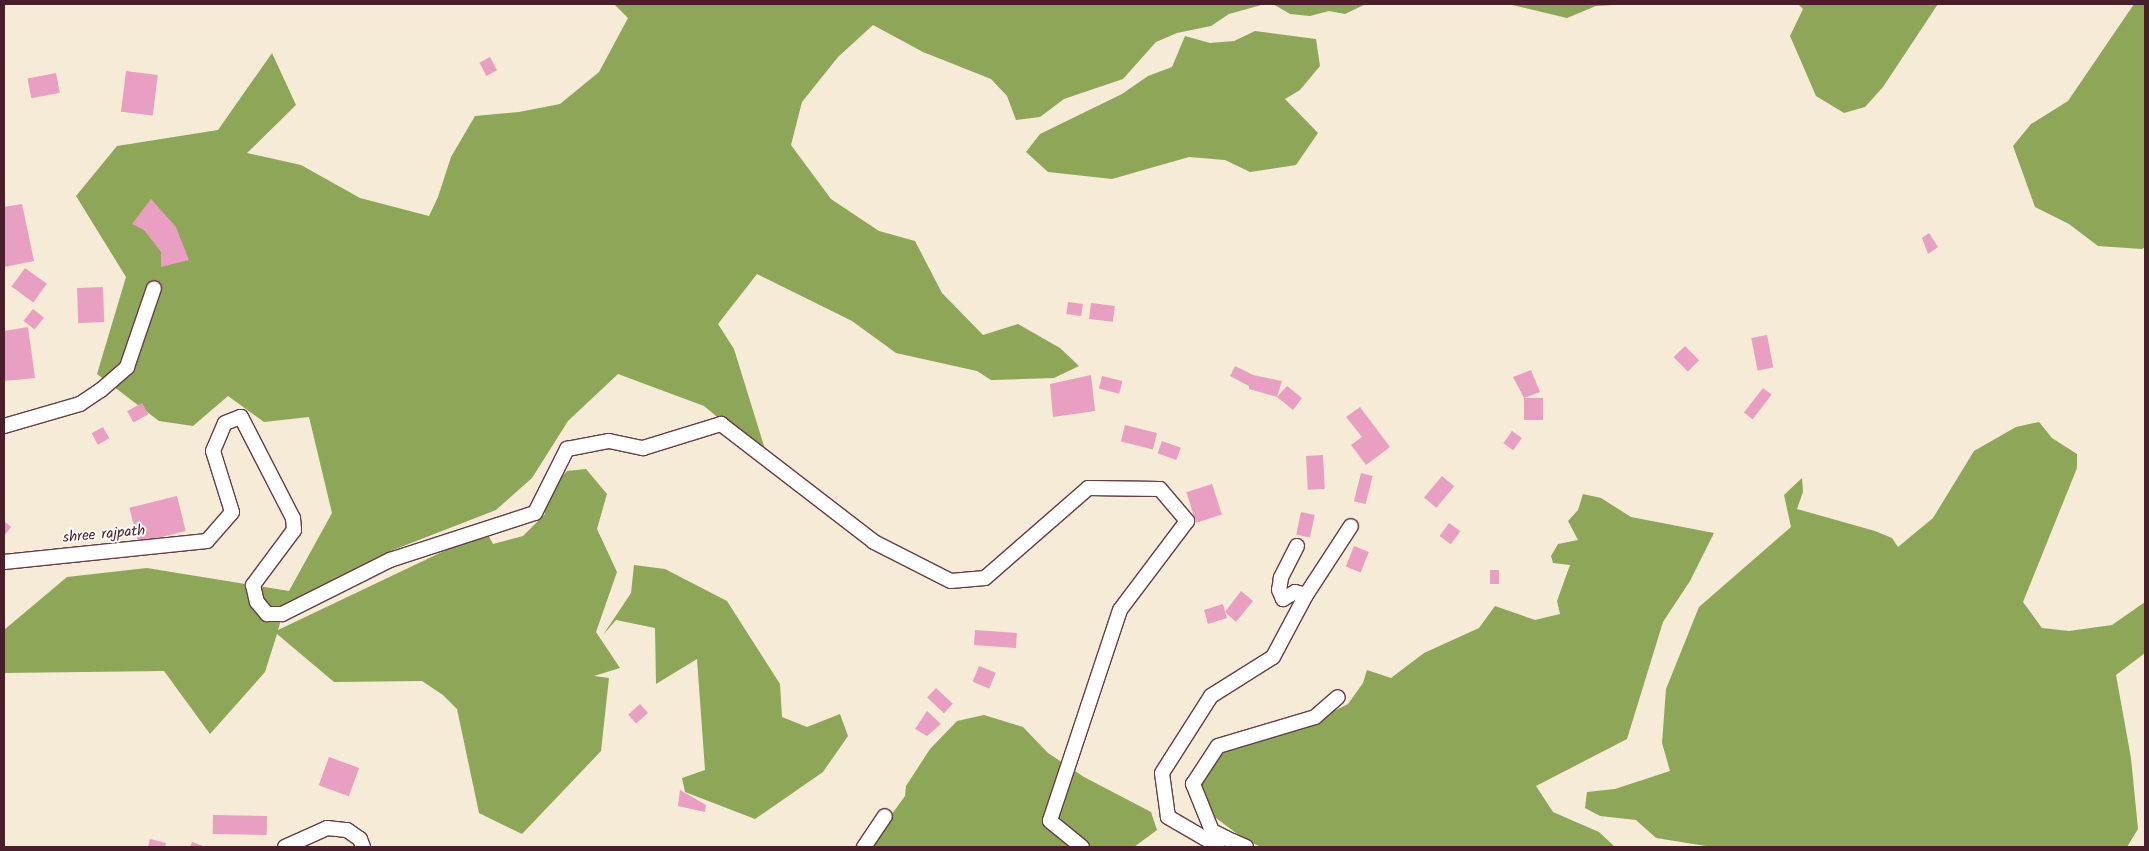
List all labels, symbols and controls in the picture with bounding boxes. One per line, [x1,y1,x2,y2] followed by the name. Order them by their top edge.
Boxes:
[62,522,146,548] street label: shree rajpath

